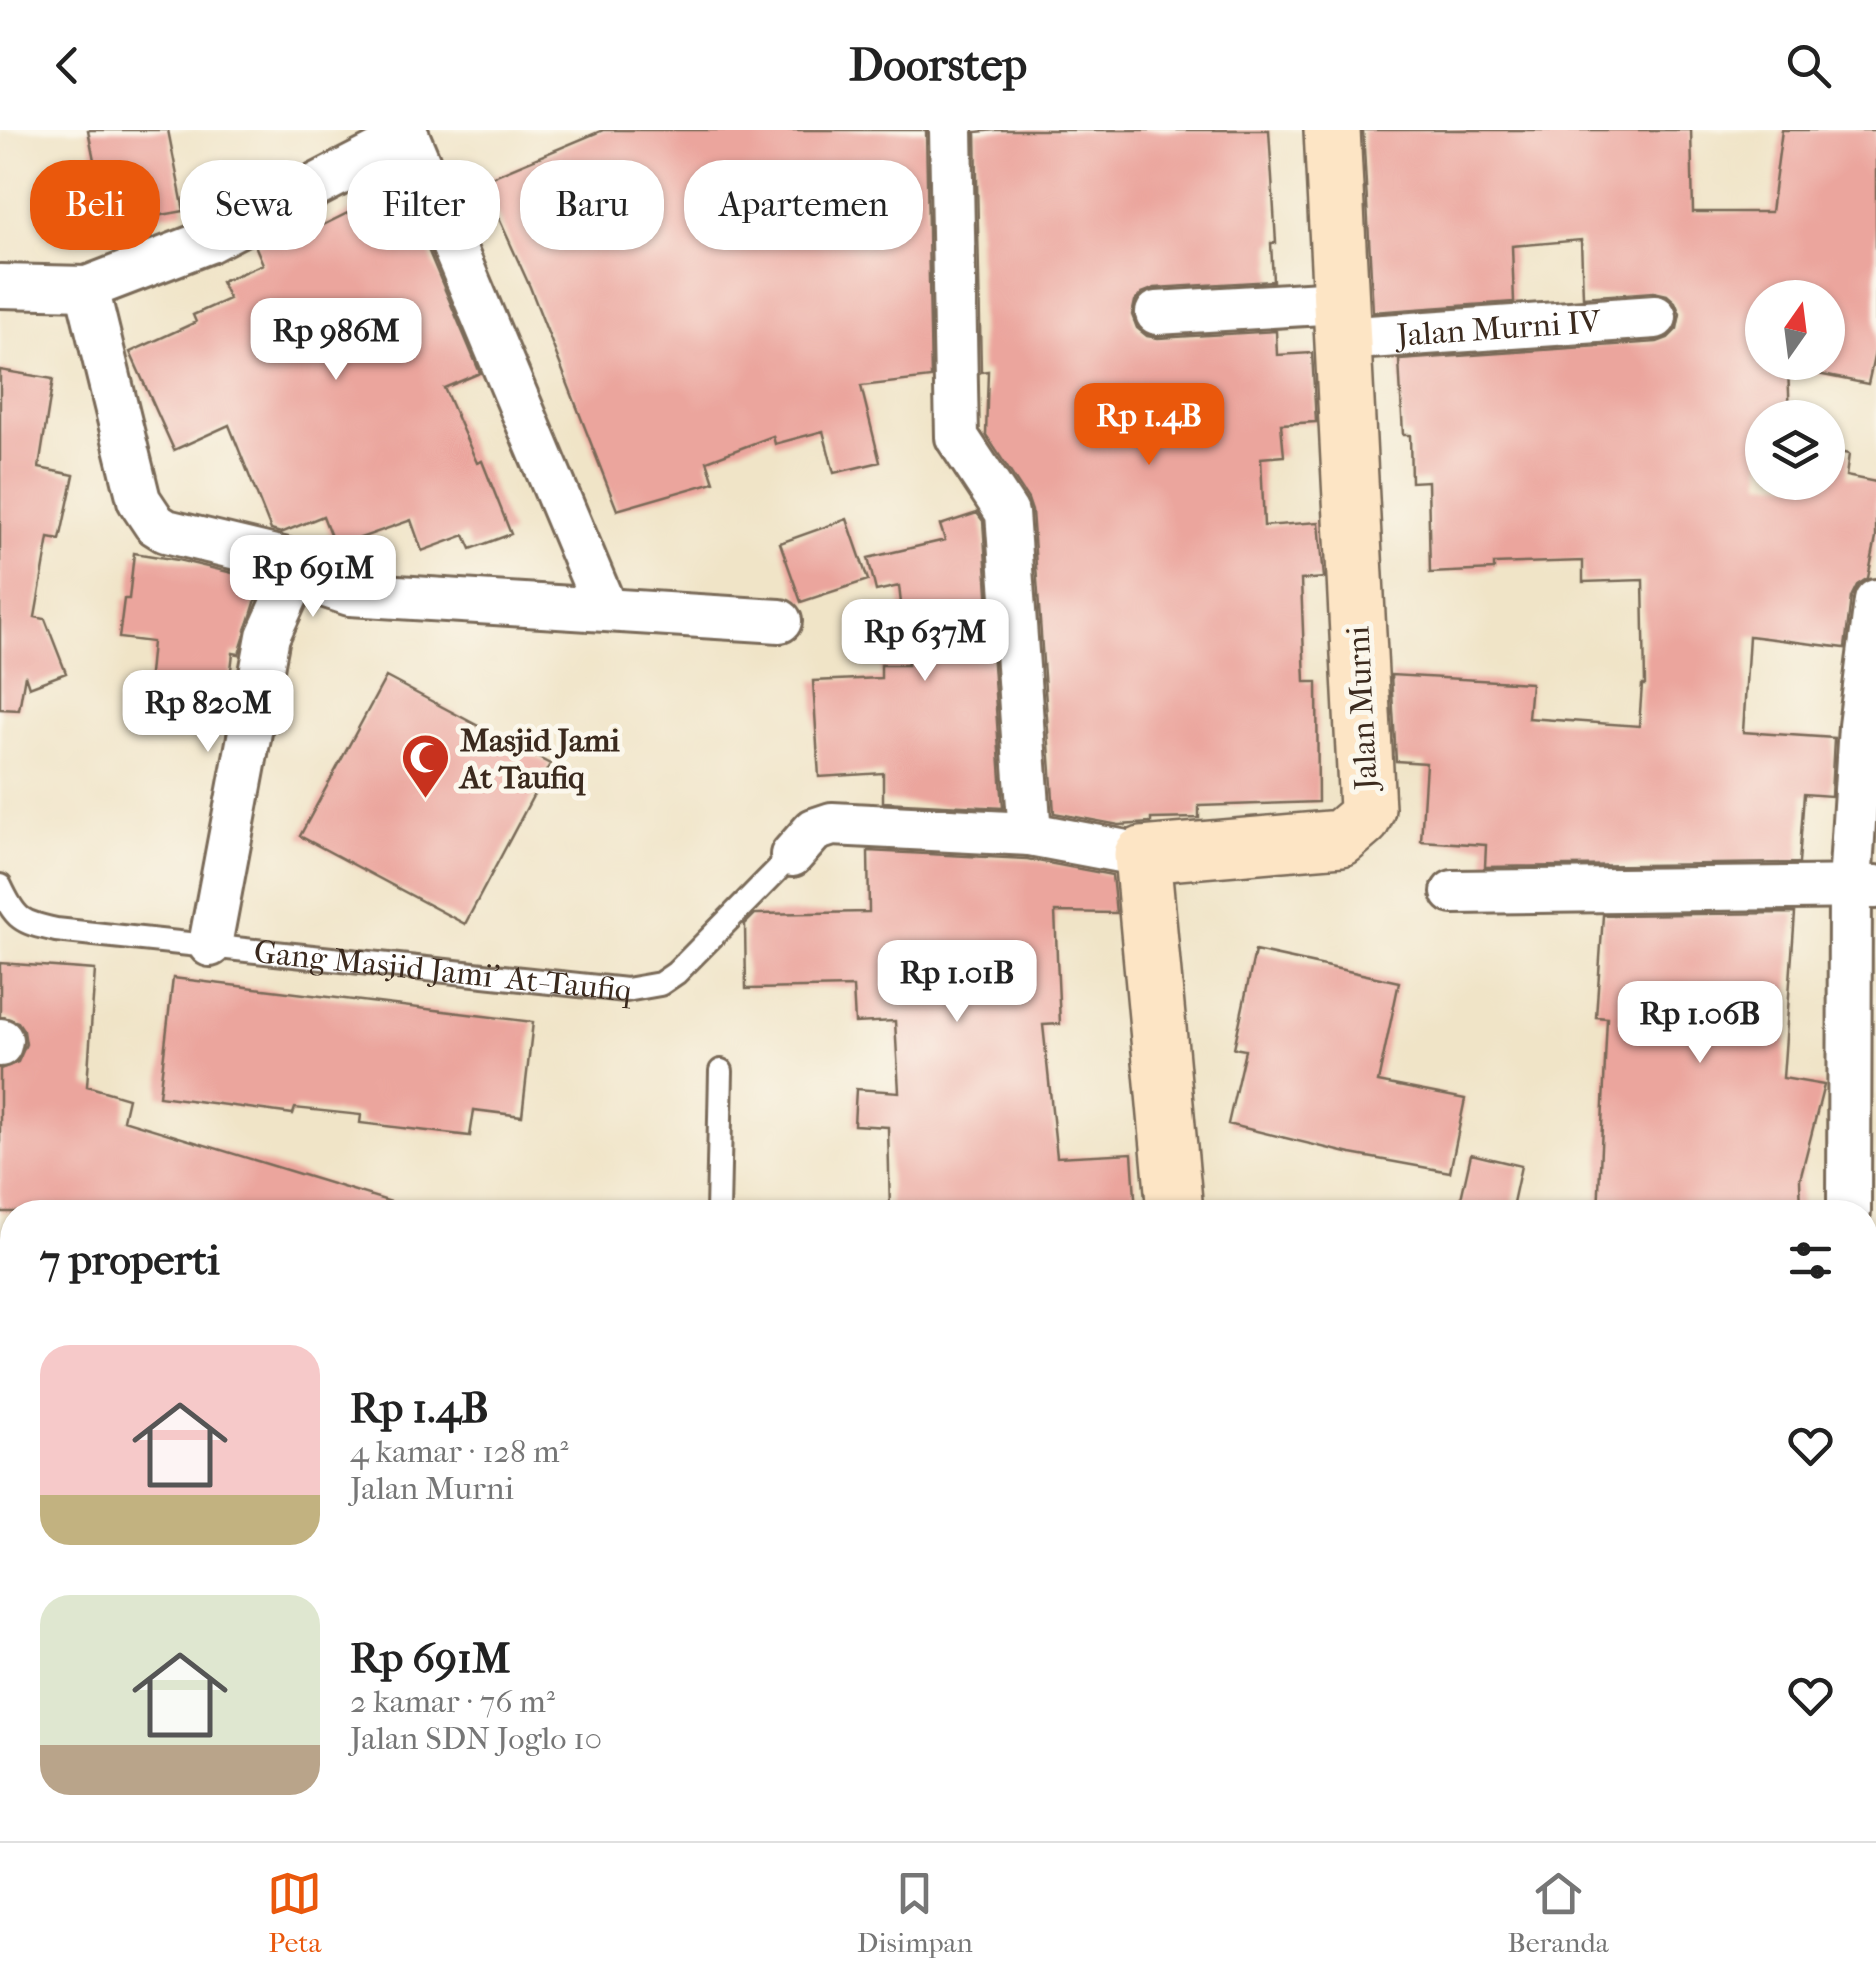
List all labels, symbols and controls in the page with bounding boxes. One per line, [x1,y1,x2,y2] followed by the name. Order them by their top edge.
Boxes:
[40,38,95,93] icon: back
[1781,38,1836,93] icon: search
[849,39,1027,92] text: Doorstep
[30,160,160,250] chip: Beli
[180,160,327,250] chip: Sewa
[347,160,500,250] chip: Filter
[520,160,664,250] chip: Baru
[684,160,923,250] chip: Apartemen
[1745,280,1845,380] north arrow
[1745,280,1845,500] map controls
[244,298,428,383] pin: Rp 986M
[1392,302,1603,354] street label: Jalan Murni IV
[273,312,399,349] text: Rp 986M
[1057,383,1241,468] pin: Rp 1.4B
[1096,397,1202,434] text: Rp 1.4B
[1745,400,1845,500] button: layers
[221,535,405,620] pin: Rp 691M
[252,549,374,586] text: Rp 691M
[833,599,1017,684] pin: Rp 637M
[864,613,986,650] text: Rp 637M
[1339,625,1385,794] street label: Jalan Murni
[116,670,300,755] pin: Rp 820M
[145,684,271,721] text: Rp 820M
[458,722,620,796] place label: Masjid Jami At Taufiq
[399,732,451,800] mosque icon: Masjid Jami At Taufiq
[252,932,634,1009] street label: Gang Masjid Jami' At-Taufiq
[854,940,1060,1025] pin: Rp 1.01B
[900,954,1014,991] text: Rp 1.01B
[1597,981,1803,1066] pin: Rp 1.06B
[1640,995,1760,1032] text: Rp 1.06B
[1783,1233,1838,1288] icon: filters
[40,1236,220,1285] text: 7 properti
[350,1384,488,1433] text: Rp 1.4B
[120,1385,240,1505] icon: home
[1783,1418,1838,1473] icon: heart
[350,1433,569,1470] text: 4 kamar · 128 m²
[350,1470,514,1507] text: Jalan Murni
[350,1634,510,1683] text: Rp 691M
[120,1635,240,1755] icon: home
[1783,1668,1838,1723] icon: heart
[350,1683,555,1720] text: 2 kamar · 76 m²
[350,1720,602,1757] text: Jalan SDN Joglo 10
[267,1866,322,1959] tab: Peta
[857,1866,973,1959] tab: Disimpan
[1507,1866,1609,1959] tab: Beranda

